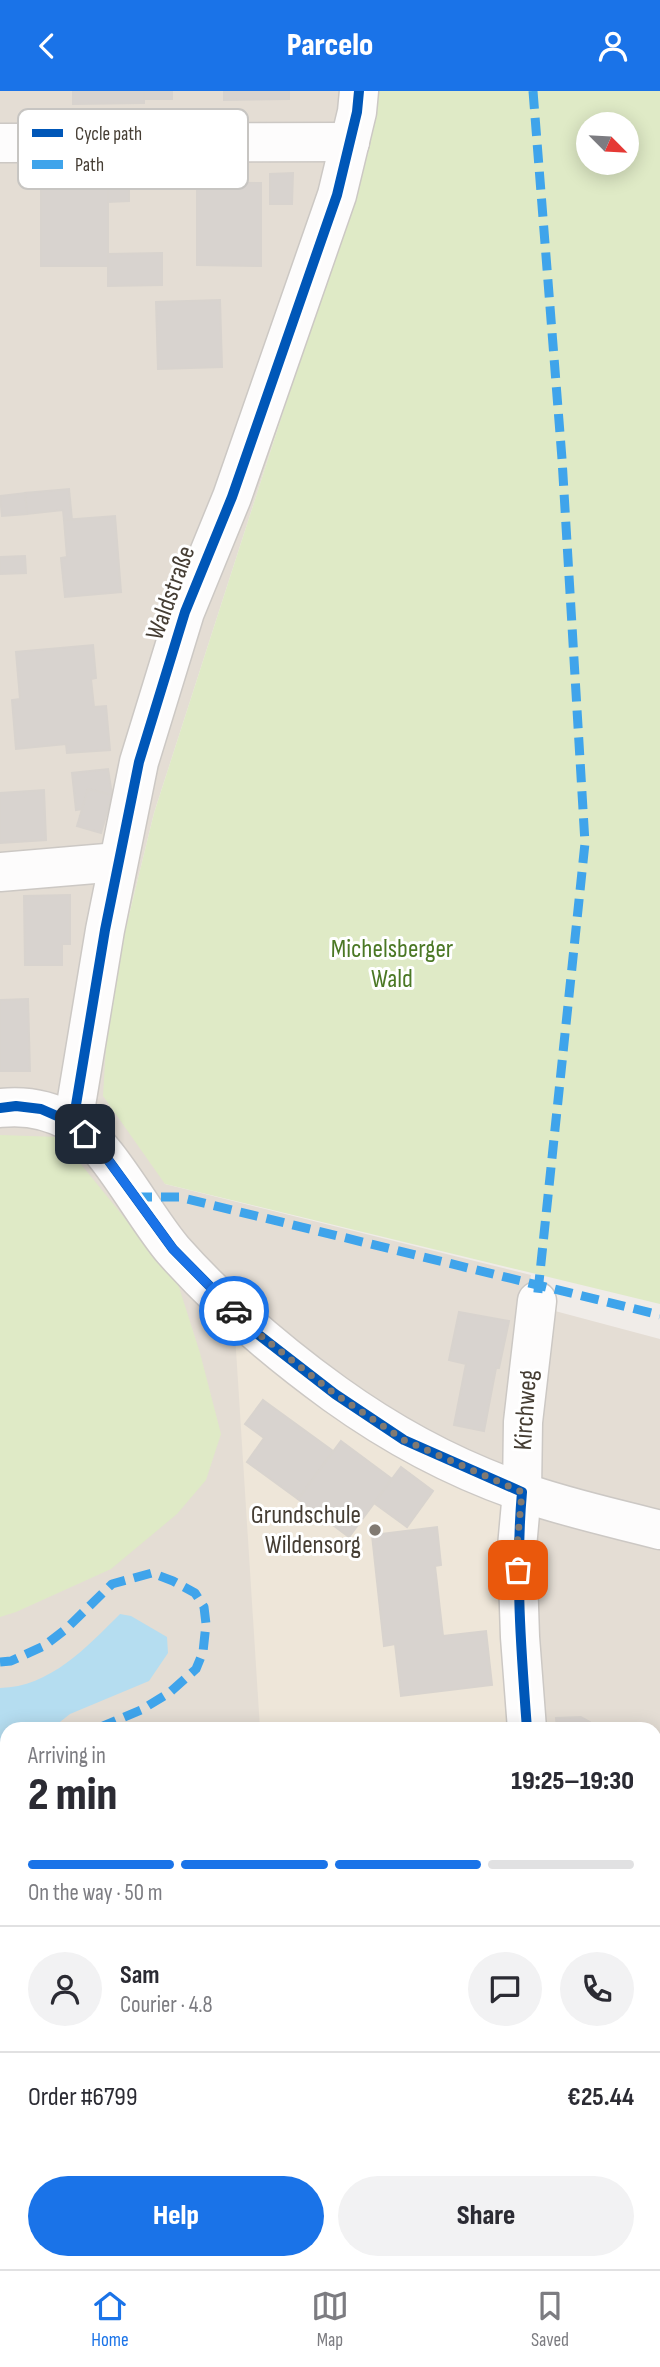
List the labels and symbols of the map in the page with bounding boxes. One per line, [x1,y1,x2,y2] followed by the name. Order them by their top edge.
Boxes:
[18,109,248,189] legend
[576,112,639,175] north arrow
[75,123,142,146] text: Cycle path
[75,154,104,177] text: Path
[140,542,202,644] street label: Waldstraße
[331,934,454,995] park label: Michelsberger Wald
[55,1104,115,1164] pin
[199,1276,269,1346] courier
[508,1369,544,1451] street label: Kirchweg
[251,1500,361,1561] place label: Grundschule Wildensorg
[367,1522,383,1538] marker: Grundschule Wildensorg
[488,1540,548,1600] pin

